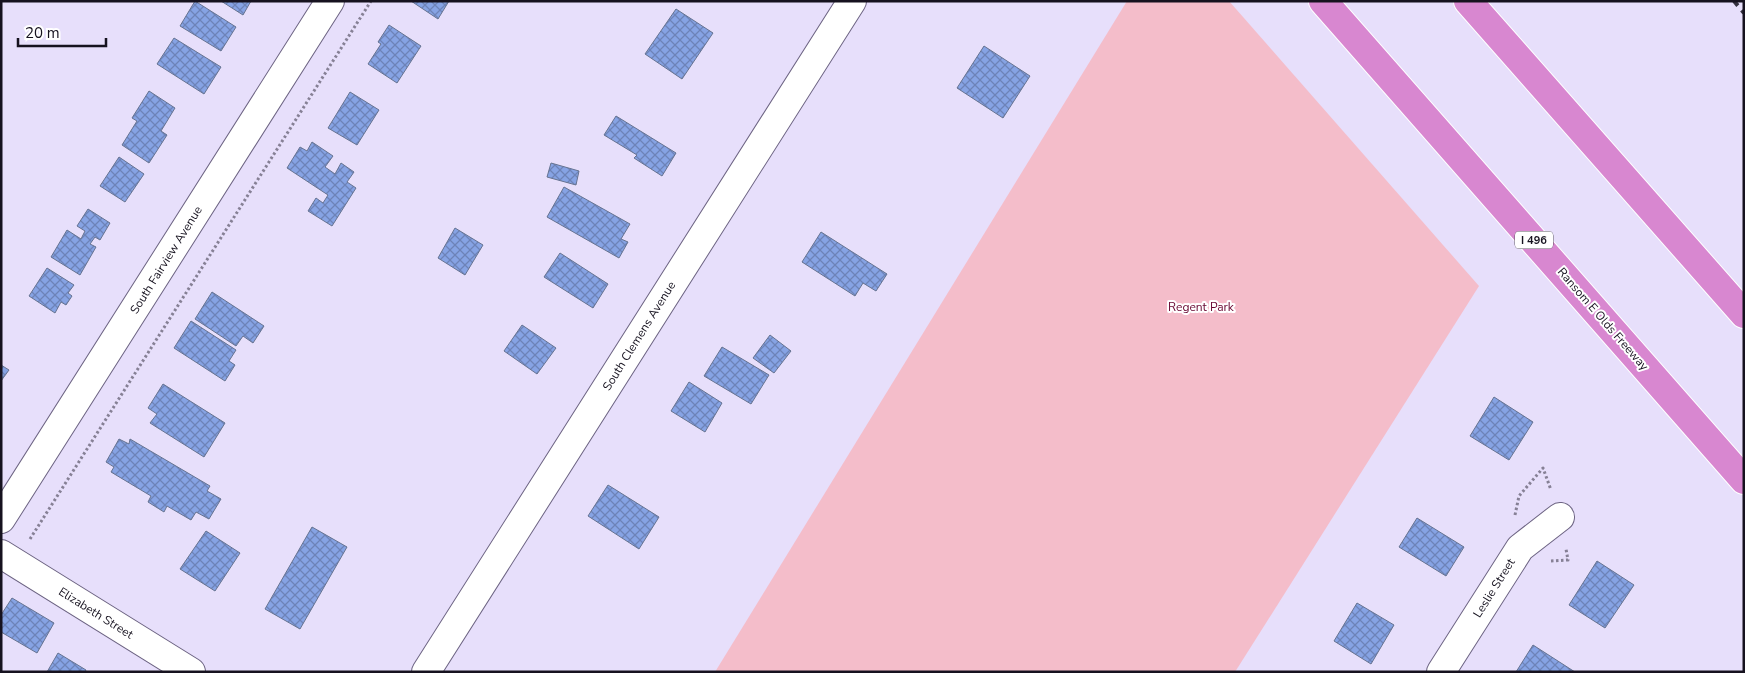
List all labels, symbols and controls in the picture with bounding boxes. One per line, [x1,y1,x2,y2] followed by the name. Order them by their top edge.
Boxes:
[18,15,105,47] scale bar
[25,23,60,43] text: 20 m
[126,203,206,317] street label: South Fairview Avenue
[1515,232,1553,248] road number: I 496
[1554,264,1653,374] street label: Ransom E Olds Freeway
[599,278,679,394] street label: South Clemens Avenue
[1168,299,1235,315] park label: Regent Park
[1469,555,1519,621] street label: Leslie Street
[56,584,137,643] street label: Elizabeth Street

